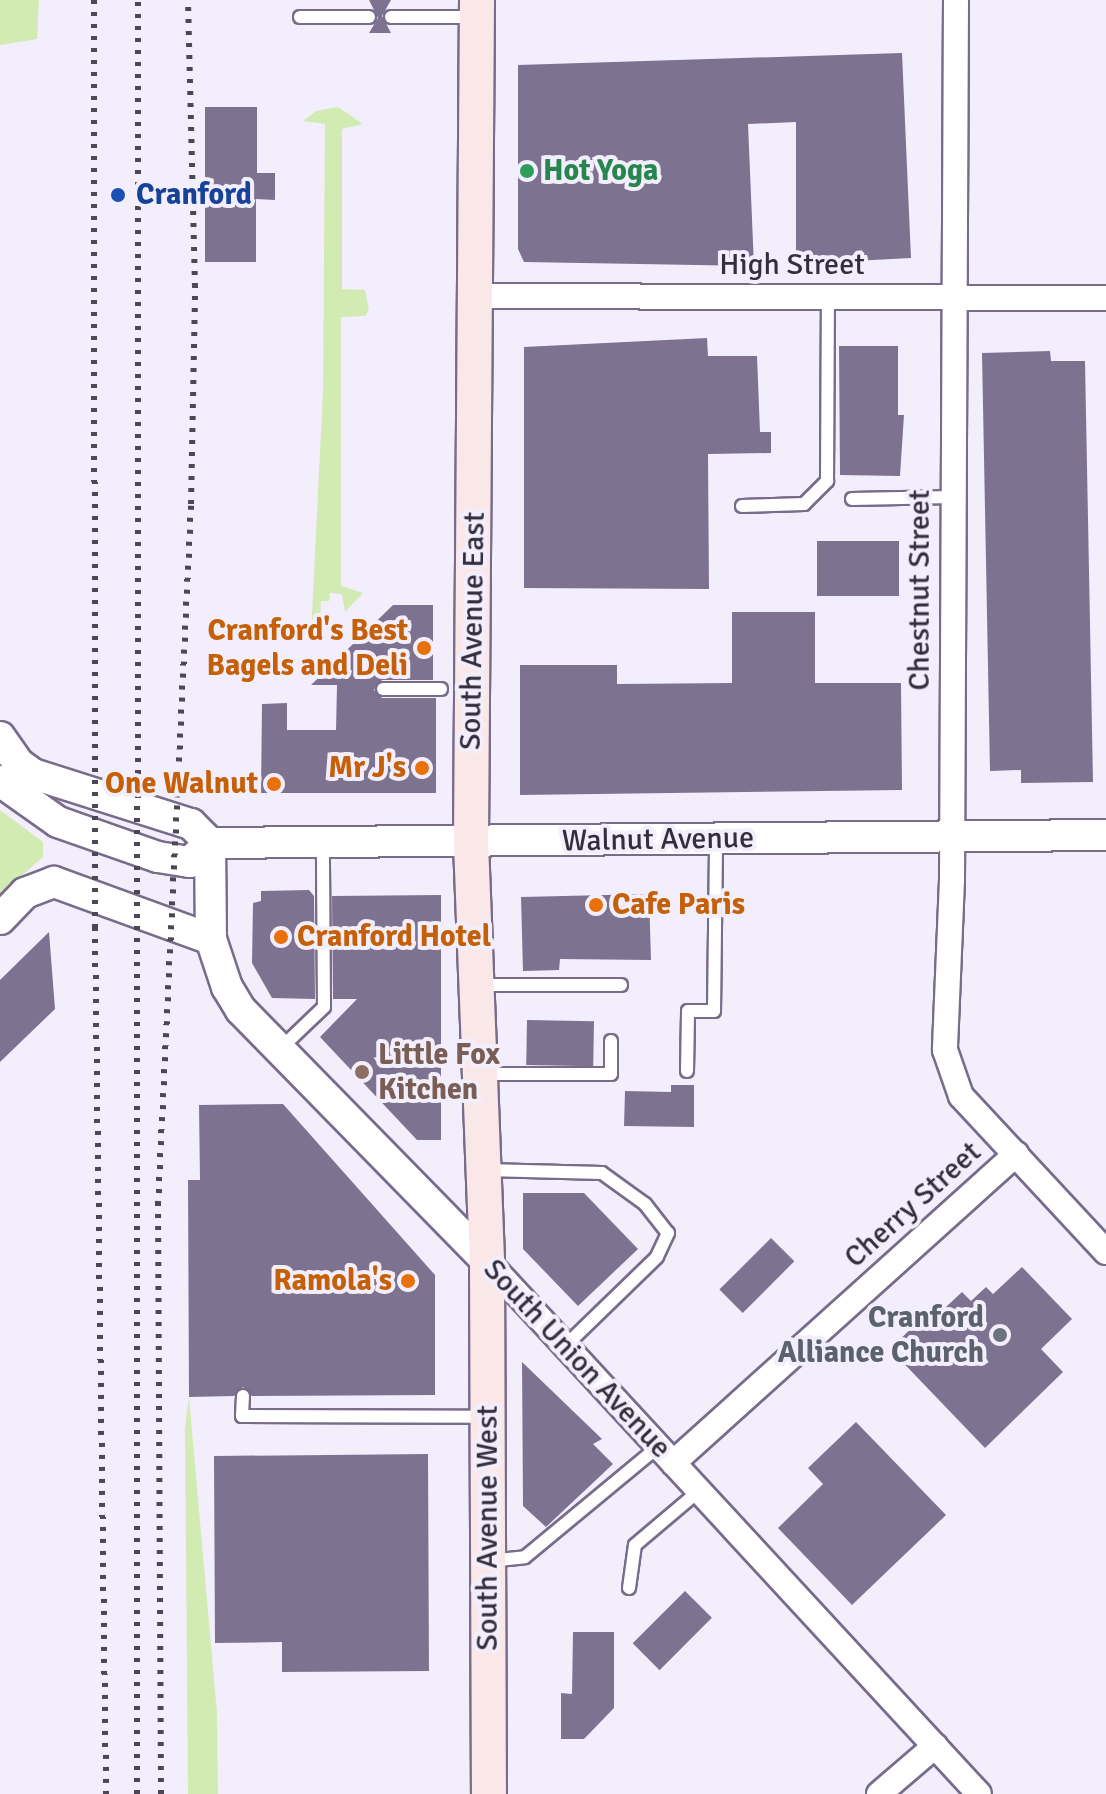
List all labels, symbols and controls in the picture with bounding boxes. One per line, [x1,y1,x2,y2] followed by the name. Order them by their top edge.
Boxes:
[543,153,658,189] place label: Hot Yoga
[518,162,536,180] marker: Hot Yoga
[136,177,252,213] place label: Cranford
[107,184,129,206] marker: Cranford
[719,247,865,283] street label: High Street
[902,489,938,691] street label: Chestnut Street
[453,512,493,750] street label: South Avenue East
[207,613,408,684] place label: Cranford's Best Bagels and Deli
[415,639,433,657] marker: Cranford's Best Bagels and Deli
[328,750,406,786] place label: Mr J's
[413,759,431,777] marker: Mr J's
[105,766,258,802] place label: One Walnut
[265,775,283,793] marker: One Walnut
[562,820,754,860] street label: Walnut Avenue
[612,887,745,923] place label: Cafe Paris
[587,896,605,914] marker: Cafe Paris
[297,919,491,955] place label: Cranford Hotel
[272,928,290,946] marker: Cranford Hotel
[378,1037,500,1108] place label: Little Fox Kitchen
[353,1063,371,1081] marker: Little Fox Kitchen
[837,1134,989,1276] street label: Cherry Street
[475,1252,679,1466] street label: South Union Avenue
[273,1263,392,1299] place label: Ramola's
[399,1272,417,1290] marker: Ramola's
[778,1300,984,1370] place label: Cranford Alliance Church
[991,1326,1009,1344] marker: Cranford Alliance Church
[470,1405,506,1651] street label: South Avenue West

